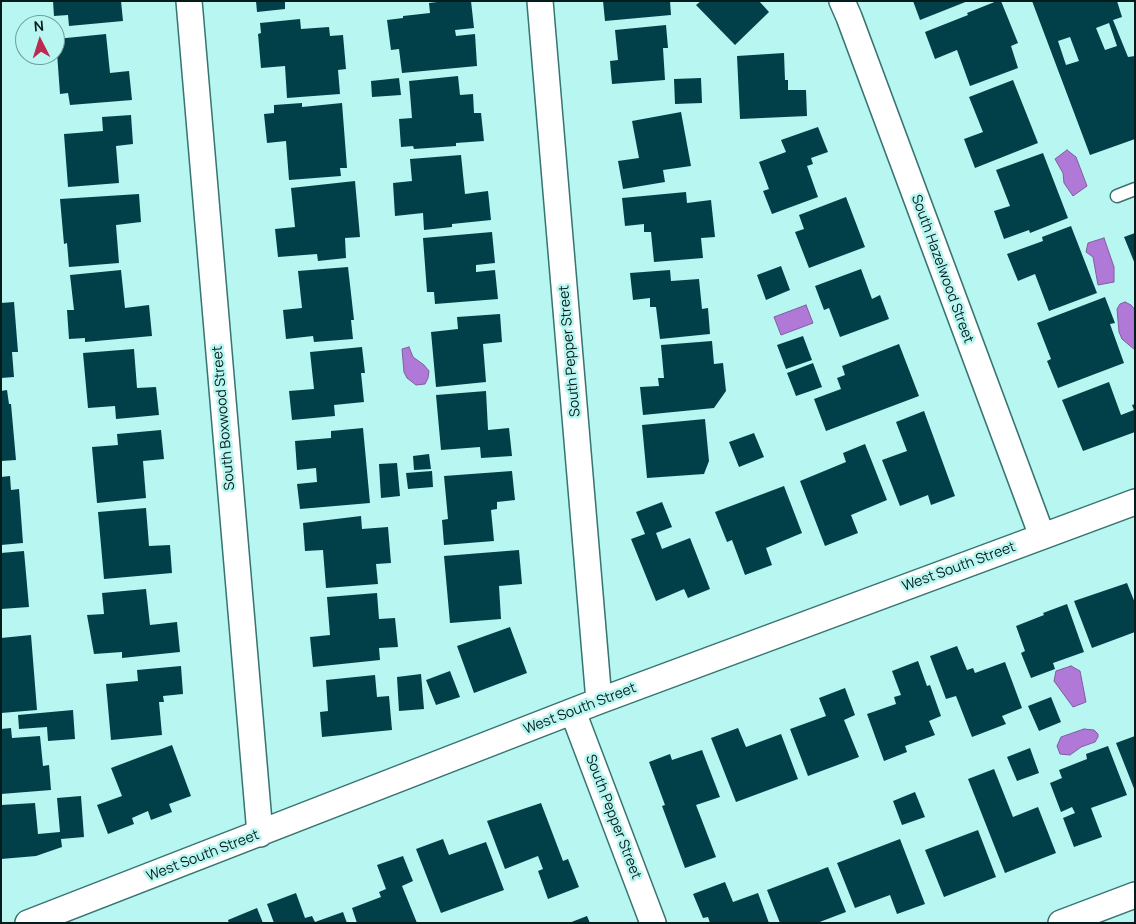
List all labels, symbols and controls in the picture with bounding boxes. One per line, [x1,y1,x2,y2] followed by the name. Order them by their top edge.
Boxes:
[15,15,65,65] north arrow
[33,16,45,35] text: N
[907,192,977,346] street label: South Hazelwood Street
[556,284,584,418] street label: South Pepper Street
[209,345,239,491] street label: South Boxwood Street
[900,539,1018,595] street label: West South Street
[521,680,639,738] street label: West South Street
[581,752,645,882] street label: South Pepper Street
[144,827,262,885] street label: West South Street

